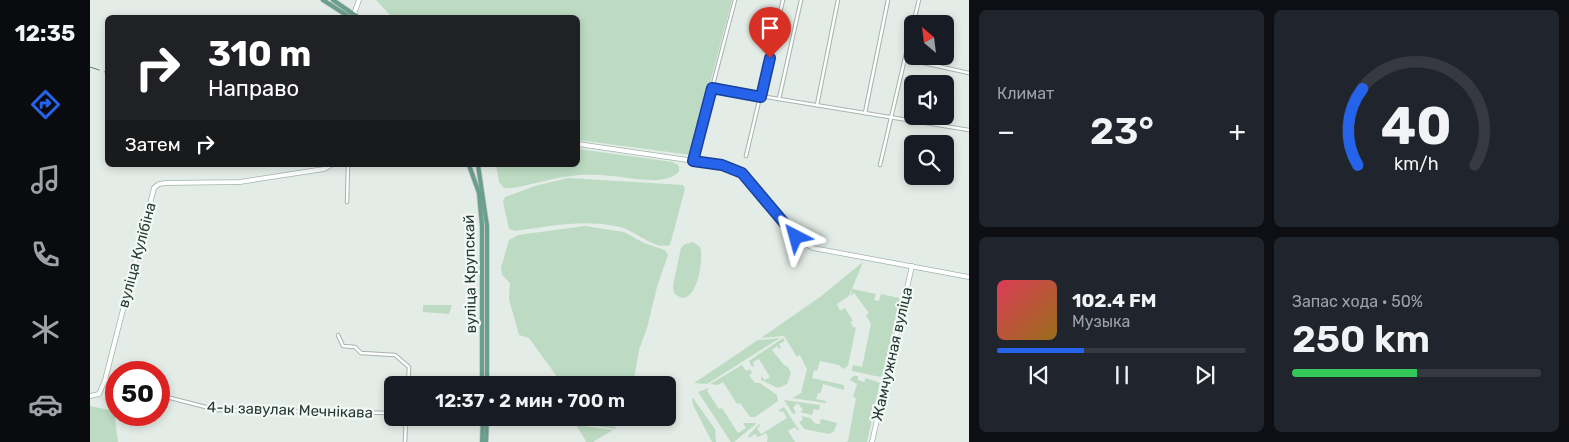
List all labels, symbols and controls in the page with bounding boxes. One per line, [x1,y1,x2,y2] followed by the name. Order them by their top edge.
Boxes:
[749,7,791,58] pin
[756,14,784,42] icon: arrive
[904,15,954,65] north arrow
[904,15,954,185] map controls
[15,20,75,47] text: 12:35
[208,33,311,75] text: 310 m
[125,35,190,100] icon: right
[208,75,299,102] text: Направо
[904,75,954,125] button: sound
[997,84,1054,103] text: Климат
[28,87,63,122] icon: directions
[1381,95,1452,157] text: 40
[1090,108,1154,154] text: 23°
[997,115,1015,148] text: −
[1229,115,1246,148] text: +
[191,130,219,158] icon: right
[125,133,181,156] text: Затем
[904,135,954,185] button: search
[1394,153,1439,174] text: km/h
[28,162,63,197] icon: music
[114,200,160,310] street label: вуліца Кулібіна
[769,210,821,262] position arrow
[460,214,480,334] street label: вуліца Крупскай
[28,237,63,272] icon: phone
[868,285,916,423] street label: Жамчужная вуліца
[1072,289,1156,312] text: 102.4 FM
[1292,292,1423,311] text: Запас хода · 50%
[28,312,63,347] icon: climate
[1072,312,1130,331] text: Музыка
[1292,316,1430,362] text: 250 km
[105,361,170,426] speed limit sign: 50
[1025,361,1053,389] icon: previous
[1108,361,1136,389] icon: pause
[1191,361,1219,389] icon: next
[28,387,63,422] icon: car
[435,389,625,412] text: 12:37 · 2 мин · 700 m
[207,398,373,422] street label: 4-ы завулак Мечнікава

